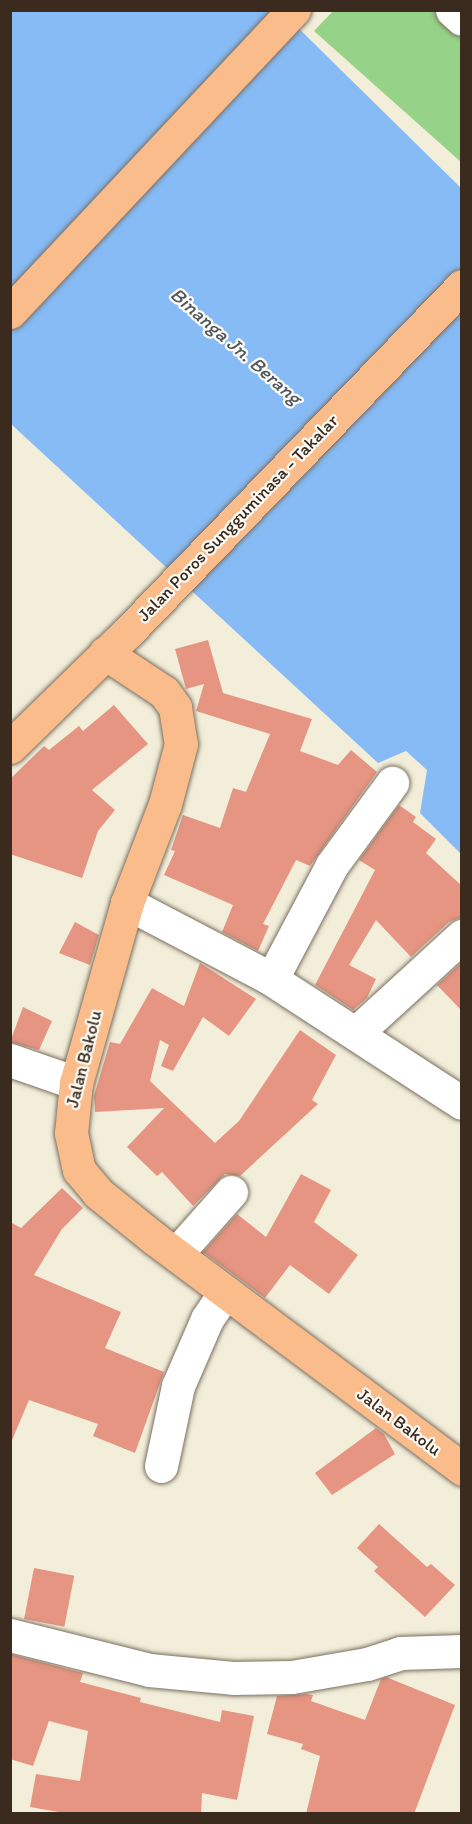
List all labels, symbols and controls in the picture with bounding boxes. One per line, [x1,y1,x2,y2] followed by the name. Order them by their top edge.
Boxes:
[165,282,307,410] water label: Binanga Jn. Berang
[133,410,343,626] street label: Jalan Poros Sungguminasa - Takalar
[61,1008,107,1110] street label: Jalan Bakolu
[353,1383,445,1461] street label: Jalan Bakolu

